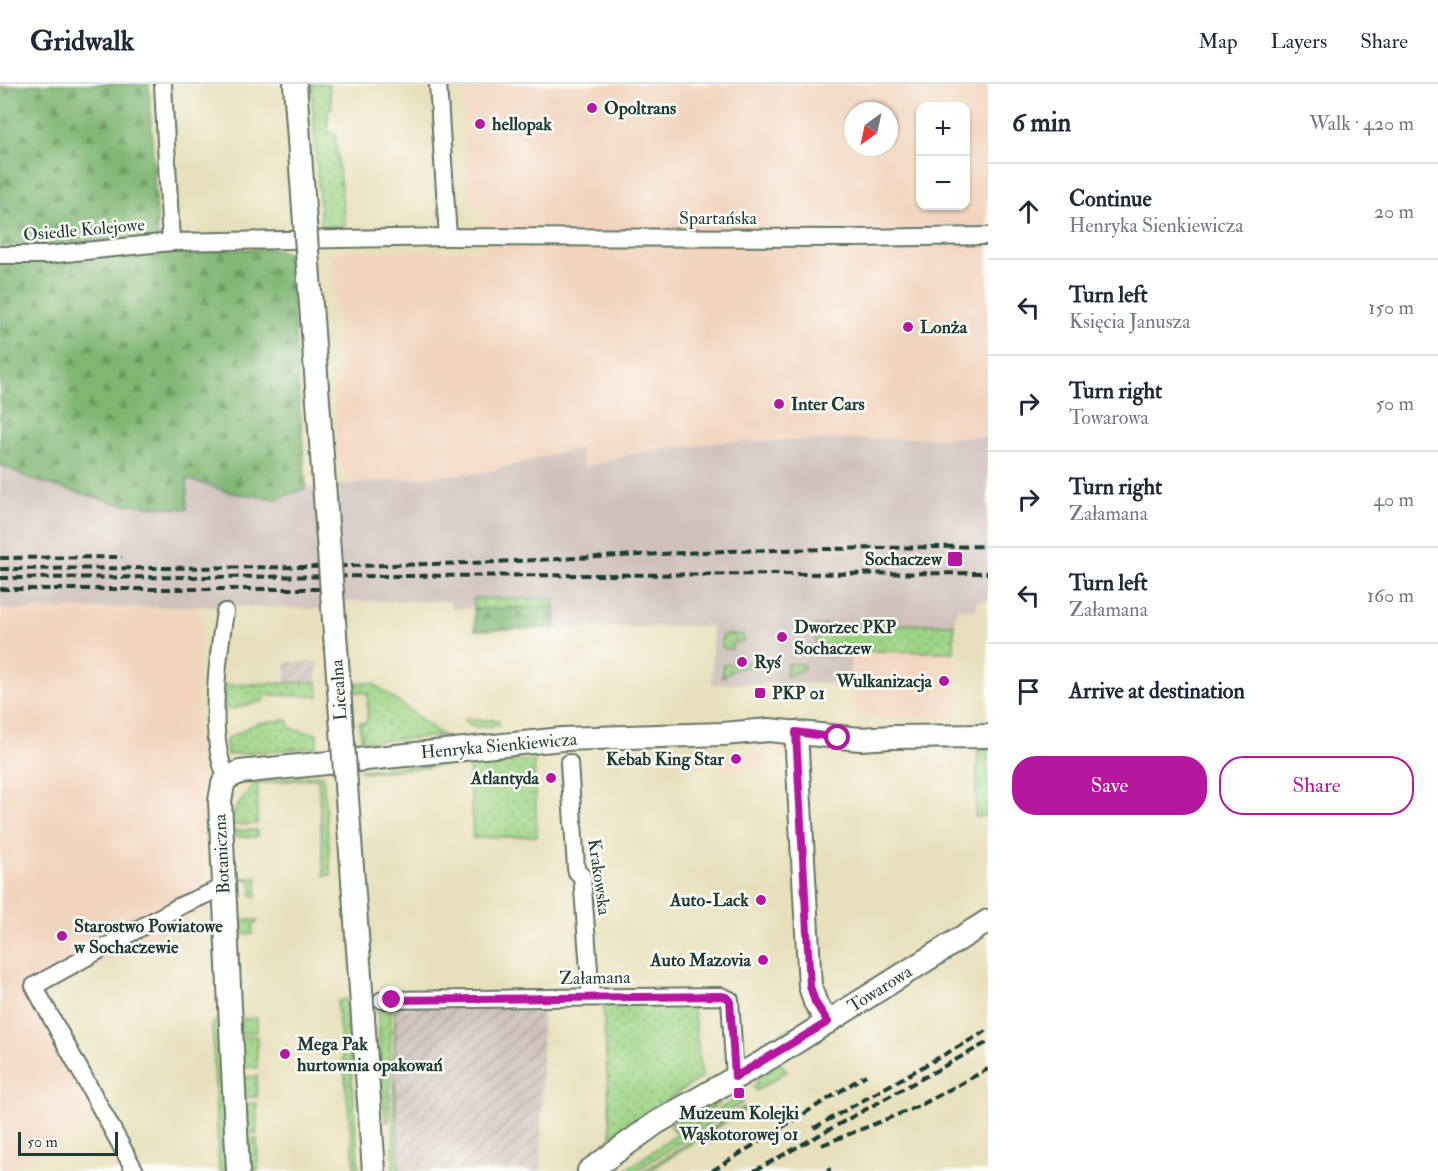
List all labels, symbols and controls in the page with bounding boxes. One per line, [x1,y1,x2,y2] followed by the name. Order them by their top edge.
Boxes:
[30,24,134,59] text: Gridwalk
[1198,28,1238,55] text: Map
[1271,28,1327,55] text: Layers
[1360,28,1408,55] text: Share
[604,97,676,120] place label: Opoltrans
[585,101,599,115] marker: Opoltrans
[844,102,898,156] north arrow
[916,102,970,210] map controls
[916,102,970,156] button: +
[1012,107,1071,139] text: 6 min
[1309,111,1414,136] text: Walk · 420 m
[492,113,552,136] place label: hellopak
[473,117,487,131] marker: hellopak
[916,156,970,210] button: −
[1069,185,1152,213] text: Continue
[1012,195,1045,228] icon: ahead
[1374,199,1414,224] text: 20 m
[679,207,757,230] street label: Spartańska
[22,213,146,247] street label: Osiedle Kolejowe
[1069,213,1244,238] text: Henryka Sienkiewicza
[1069,281,1148,309] text: Turn left
[1012,291,1045,324] icon: left
[1368,295,1414,320] text: 150 m
[1069,309,1190,334] text: Księcia Janusza
[920,316,968,339] place label: Lonża
[901,320,915,334] marker: Lonża
[1069,377,1162,405] text: Turn right
[1012,387,1045,420] icon: right
[1375,391,1414,416] text: 50 m
[791,393,865,416] place label: Inter Cars
[772,397,786,411] marker: Inter Cars
[1069,405,1149,430] text: Towarowa
[1069,473,1162,501] text: Turn right
[1012,483,1045,516] icon: right
[1373,487,1414,512] text: 40 m
[1069,501,1148,526] text: Załamana
[865,548,943,571] place label: Sochaczew
[946,550,964,568] marker: Sochaczew
[1069,569,1148,597] text: Turn left
[1012,579,1045,612] icon: left
[1367,583,1414,608] text: 160 m
[1069,597,1148,622] text: Załamana
[794,616,896,660] place label: Dworzec PKP Sochaczew
[775,630,789,644] marker: Dworzec PKP Sochaczew
[754,651,782,674] place label: Ryś
[735,655,749,669] marker: Ryś
[325,658,353,721] street label: Licealna
[835,670,933,693] place label: Wulkanizacja
[937,674,951,688] marker: Wulkanizacja
[1012,675,1045,708] icon: arrive
[1069,677,1245,705] text: Arrive at destination
[772,682,825,705] place label: PKP 01
[753,686,767,700] marker: PKP 01
[824,724,850,750] route start
[420,728,579,764] street label: Henryka Sienkiewicza
[606,748,724,771] place label: Kebab King Star
[729,752,743,766] marker: Kebab King Star
[1012,756,1207,815] button: Save
[1219,756,1414,815] button: Share
[470,767,540,790] place label: Atlantyda
[544,771,558,785] marker: Atlantyda
[208,813,236,895] street label: Botaniczna
[582,837,616,917] street label: Krakowska
[669,889,749,912] place label: Auto-Lack
[754,893,768,907] marker: Auto-Lack
[73,915,223,959] place label: Starostwo Powiatowe w Sochaczewie
[55,929,69,943] marker: Starostwo Powiatowe w Sochaczewie
[649,949,752,972] place label: Auto Mazovia
[756,953,770,967] marker: Auto Mazovia
[844,960,917,1018] street label: Towarowa
[559,966,631,990] street label: Załamana
[378,986,404,1012] route end
[296,1033,443,1077] place label: Mega Pak hurtownia opakowań
[278,1047,292,1061] marker: Mega Pak hurtownia opakowań
[732,1086,746,1100] marker: Muzeum Kolejki Wąskotorowej 01
[678,1102,799,1146] place label: Muzeum Kolejki Wąskotorowej 01
[18,1129,118,1156] scale bar
[27,1132,58,1152] text: 50 m

